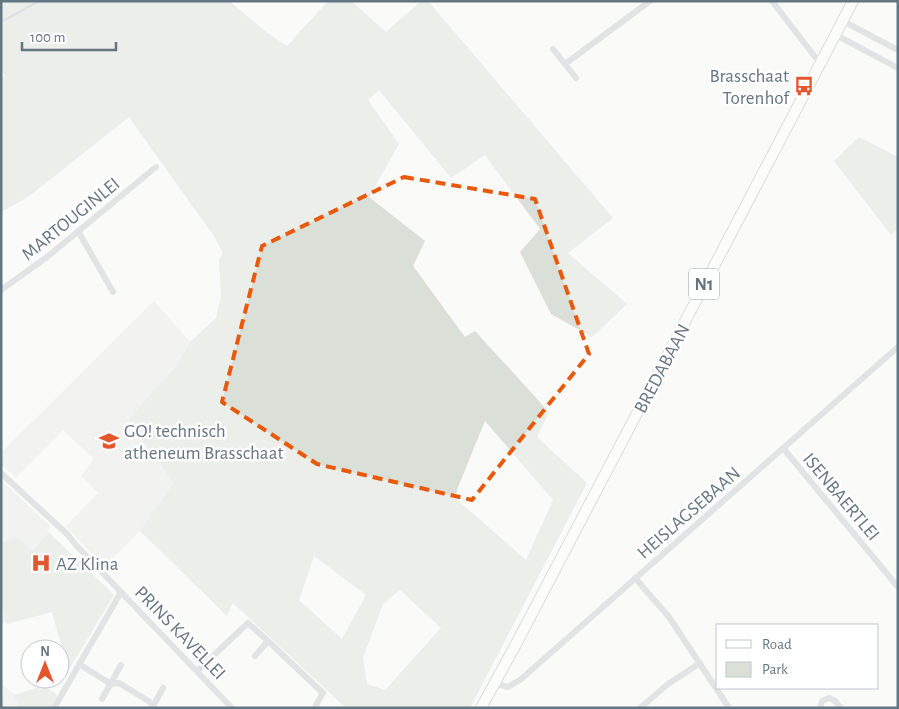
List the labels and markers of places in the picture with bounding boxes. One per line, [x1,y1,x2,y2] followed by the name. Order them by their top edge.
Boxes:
[709,67,790,108] place label: Brasschaat Torenhof
[793,75,815,97] bus stop icon: Brasschaat Torenhof
[124,422,284,463] place label: GO! technisch atheneum Brasschaat
[98,430,120,452] school or university icon: GO! technisch atheneum Brasschaat
[30,552,52,574] hospital icon: AZ Klina
[56,555,119,574] place label: AZ Klina

